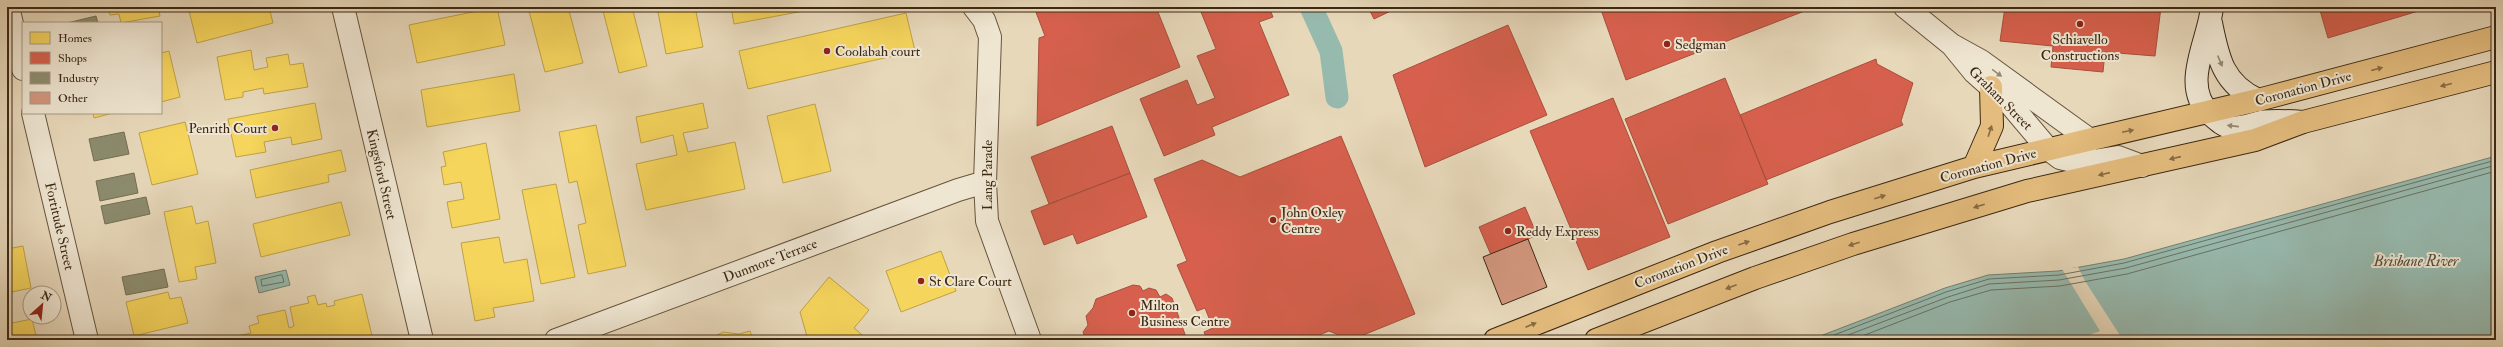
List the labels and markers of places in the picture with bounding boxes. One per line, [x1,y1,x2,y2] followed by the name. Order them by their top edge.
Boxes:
[2075,19,2085,29] marker: Schiavello Constructions
[2041,31,2120,64] place label: Schiavello Constructions
[1675,36,1726,53] place label: Sedgman
[1662,39,1672,49] marker: Sedgman
[835,43,921,60] place label: Coolabah court
[822,46,832,56] marker: Coolabah court
[188,120,267,137] place label: Penrith Court
[270,123,280,133] marker: Penrith Court
[1280,204,1345,237] place label: John Oxley Centre
[1268,215,1278,225] marker: John Oxley Centre
[1516,223,1599,241] place label: Reddy Express
[1503,226,1513,236] marker: Reddy Express
[929,273,1012,290] place label: St Clare Court
[916,276,926,286] marker: St Clare Court
[1140,297,1230,330] place label: Milton Business Centre
[1127,308,1137,318] marker: Milton Business Centre

